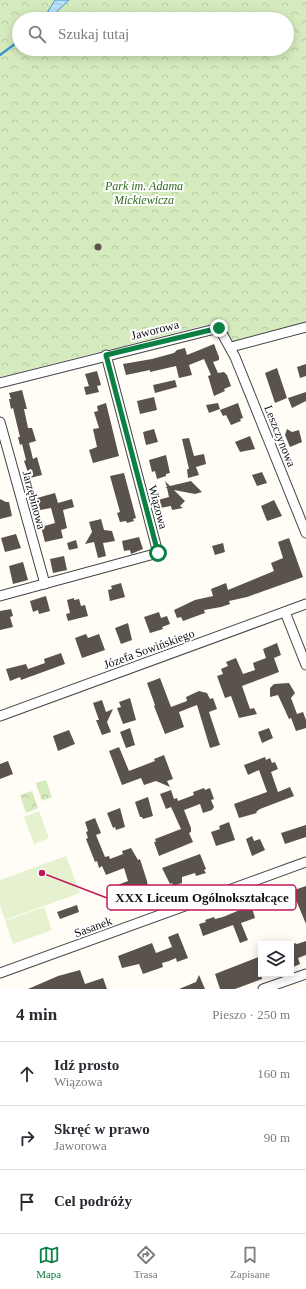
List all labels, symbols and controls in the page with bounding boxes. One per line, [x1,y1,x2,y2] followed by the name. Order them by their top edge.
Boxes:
[12,12,294,56] search box
[26,23,48,45] icon: search
[58,26,129,42] text: Szukaj tutaj
[104,179,183,207] park label: Park im. Adama Mickiewicza
[130,317,181,343] street label: Jaworowa
[210,319,228,337] route end
[261,403,299,470] street label: Leszczynowa
[19,469,49,531] street label: Jarzębinowa
[145,484,171,531] street label: Wiązowa
[149,544,167,562] route start
[102,626,196,672] street label: Józefa Sowińskiego
[107,885,296,910] callout: XXX Liceum Ogólnokształcące
[115,890,289,905] text: XXX Liceum Ogólnokształcące
[72,914,114,940] street label: Sasanek
[258,941,294,977] map controls
[258,941,294,977] button: layers
[16,1005,57,1024] text: 4 min
[212,1007,290,1022] text: Pieszo · 250 m
[54,1057,119,1073] text: Idź prosto
[16,1063,38,1085] icon: ahead
[257,1066,290,1081] text: 160 m
[54,1074,103,1089] text: Wiązowa
[54,1121,150,1137] text: Skręć w prawo
[16,1127,38,1149] icon: right
[264,1130,290,1145] text: 90 m
[54,1138,107,1153] text: Jaworowa
[16,1191,38,1213] icon: arrive
[54,1193,132,1209] text: Cel podróży
[36,1244,61,1280] tab: Mapa
[134,1244,158,1280] tab: Trasa
[230,1244,270,1280] tab: Zapisane

